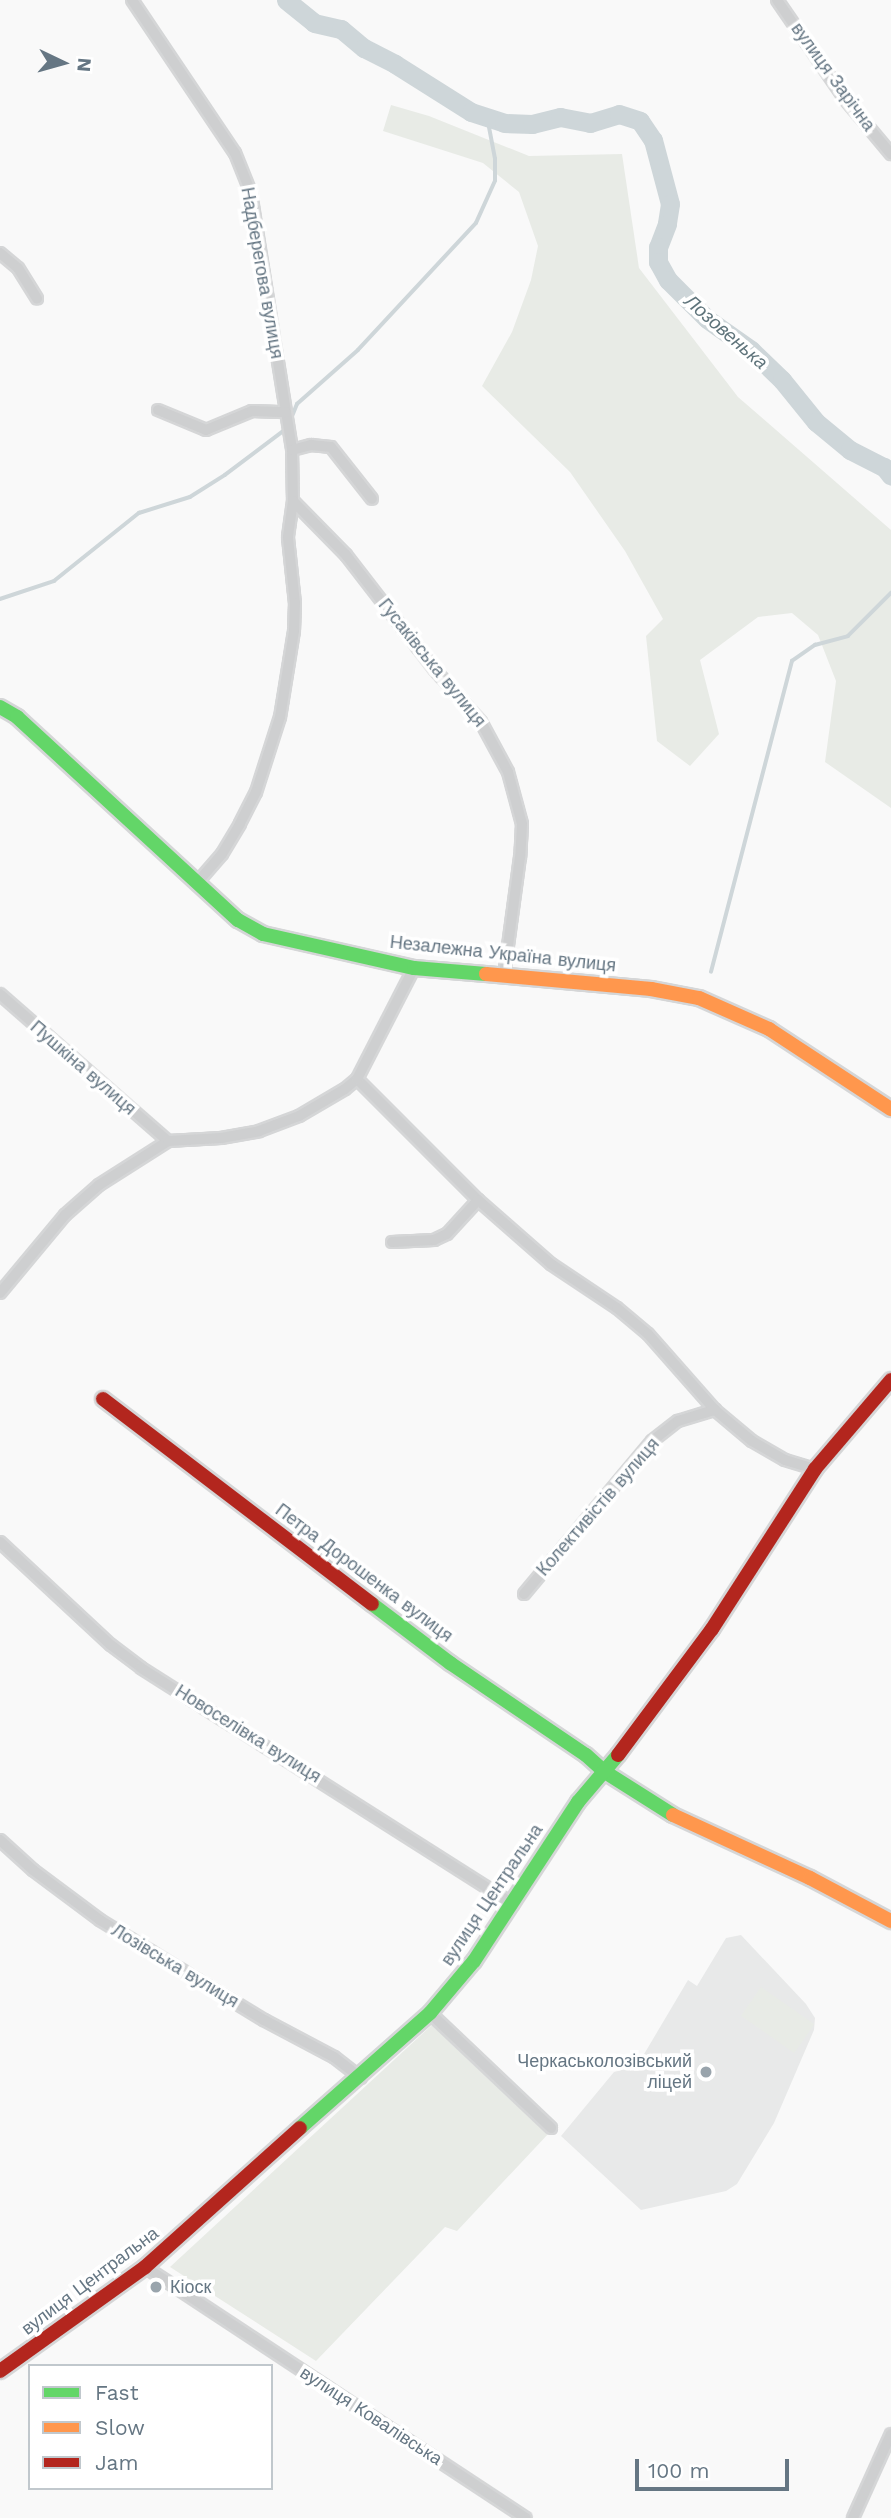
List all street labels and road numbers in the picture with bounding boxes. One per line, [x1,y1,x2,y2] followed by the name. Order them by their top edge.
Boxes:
[786,19,880,135] street label: вулиця Зарічна
[236,186,288,360] street label: Надберегова вулиця
[374,595,490,731] street label: Гусаківська вулиця
[389,931,617,977] street label: Незалежна Україна вулиця
[26,1016,140,1120] street label: Пушкіна вулиця
[532,1434,664,1580] street label: Колективістів вулиця
[271,1499,457,1647] street label: Петра Дорошенка вулиця
[171,1680,325,1788] street label: Новоселівка вулиця
[437,1820,547,1970] street label: вулиця Центральна
[108,1920,242,2012] street label: Лозівська вулиця
[17,2222,163,2340] street label: вулиця Центральна
[296,2362,446,2470] street label: вулиця Ковалівська

